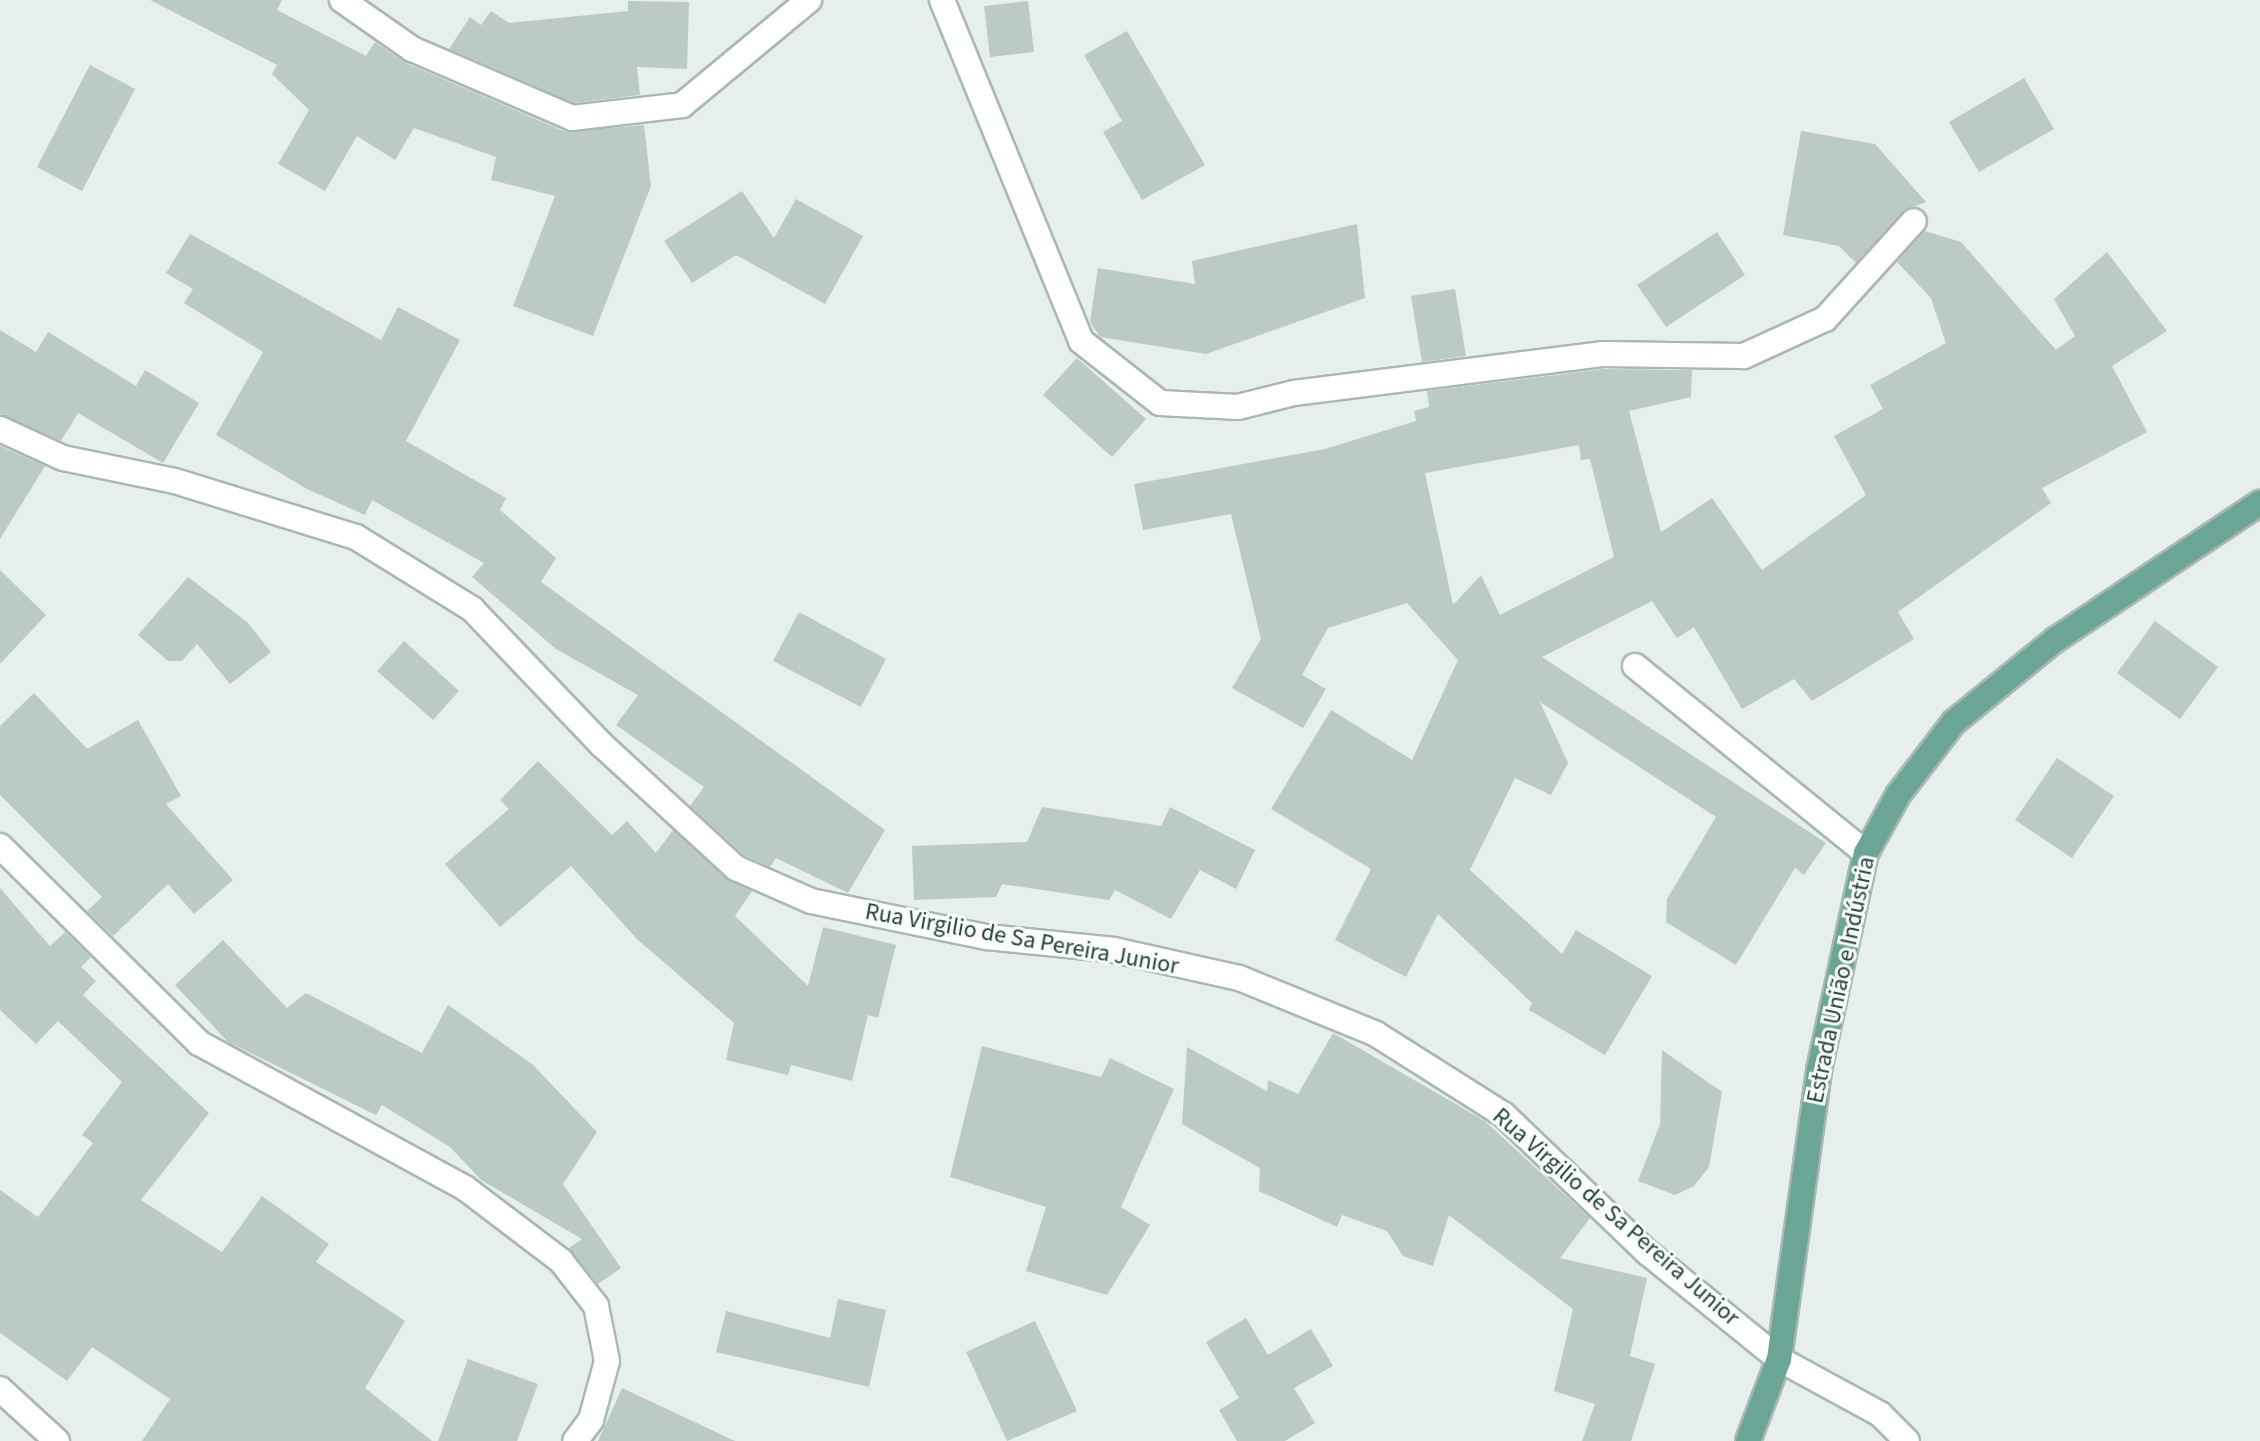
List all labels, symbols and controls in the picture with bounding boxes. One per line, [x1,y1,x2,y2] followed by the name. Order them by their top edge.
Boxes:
[1801,854,1881,1106] street label: Estrada União e Indústria
[863,897,1181,981] street label: Rua Virgilio de Sa Pereira Junior
[1487,1102,1745,1332] street label: Rua Virgilio de Sa Pereira Junior

